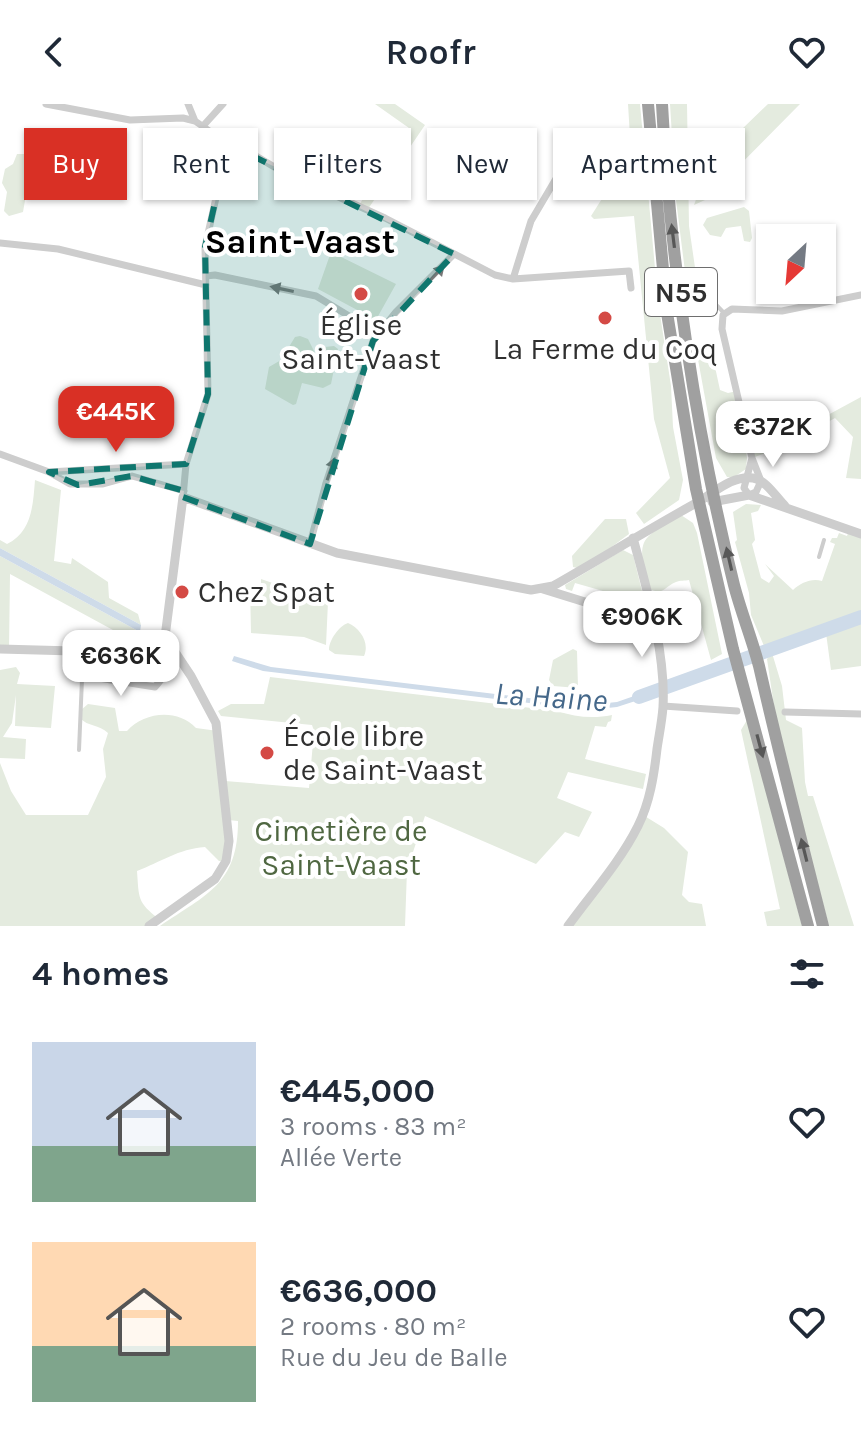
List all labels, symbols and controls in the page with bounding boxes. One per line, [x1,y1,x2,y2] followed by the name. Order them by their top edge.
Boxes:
[32,30,76,74] icon: back
[785,30,829,74] icon: heart
[385,31,476,73] text: Roofr
[24,128,127,200] chip: Buy
[143,128,258,200] chip: Rent
[274,128,411,200] chip: Filters
[427,128,537,200] chip: New
[553,128,745,200] chip: Apartment
[205,222,395,262] district label: Saint-Vaast
[667,223,680,248] one-way arrow
[756,224,836,304] north arrow
[756,224,836,304] map controls
[426,265,444,284] one-way arrow
[645,268,717,316] road number: N55
[269,282,294,295] one-way arrow
[352,285,370,303] marker: Église Saint-Vaast
[281,307,441,377] place label: Église Saint-Vaast
[596,309,614,327] marker: La Ferme du Coq
[493,331,717,367] place label: La Ferme du Coq
[60,386,172,454] pin: €445K
[76,396,156,427] text: €445K
[717,401,829,469] pin: €372K
[734,411,812,442] text: €372K
[325,457,337,481] one-way arrow
[722,546,735,571] one-way arrow
[198,574,335,610] place label: Chez Spat
[173,583,191,601] marker: Chez Spat
[586,591,698,659] pin: €906K
[601,601,683,632] text: €906K
[65,630,177,698] pin: €636K
[80,640,162,671] text: €636K
[494,675,609,719] water label: La Haine
[283,718,483,788] place label: École libre de Saint-Vaast
[754,734,766,759] one-way arrow
[258,744,276,762] marker: École libre de Saint-Vaast
[255,813,427,883] park label: Cimetière de Saint-Vaast
[797,838,809,863] one-way arrow
[785,952,829,996] icon: filters
[32,954,169,994] text: 4 homes
[280,1071,435,1111] text: €445,000
[96,1074,192,1170] icon: home
[785,1100,829,1144] icon: heart
[280,1111,467,1142] text: 3 rooms · 83 m²
[280,1142,402,1173] text: Allée Verte
[280,1271,437,1311] text: €636,000
[96,1274,192,1370] icon: home
[785,1300,829,1344] icon: heart
[280,1311,466,1342] text: 2 rooms · 80 m²
[280,1342,508,1373] text: Rue du Jeu de Balle

